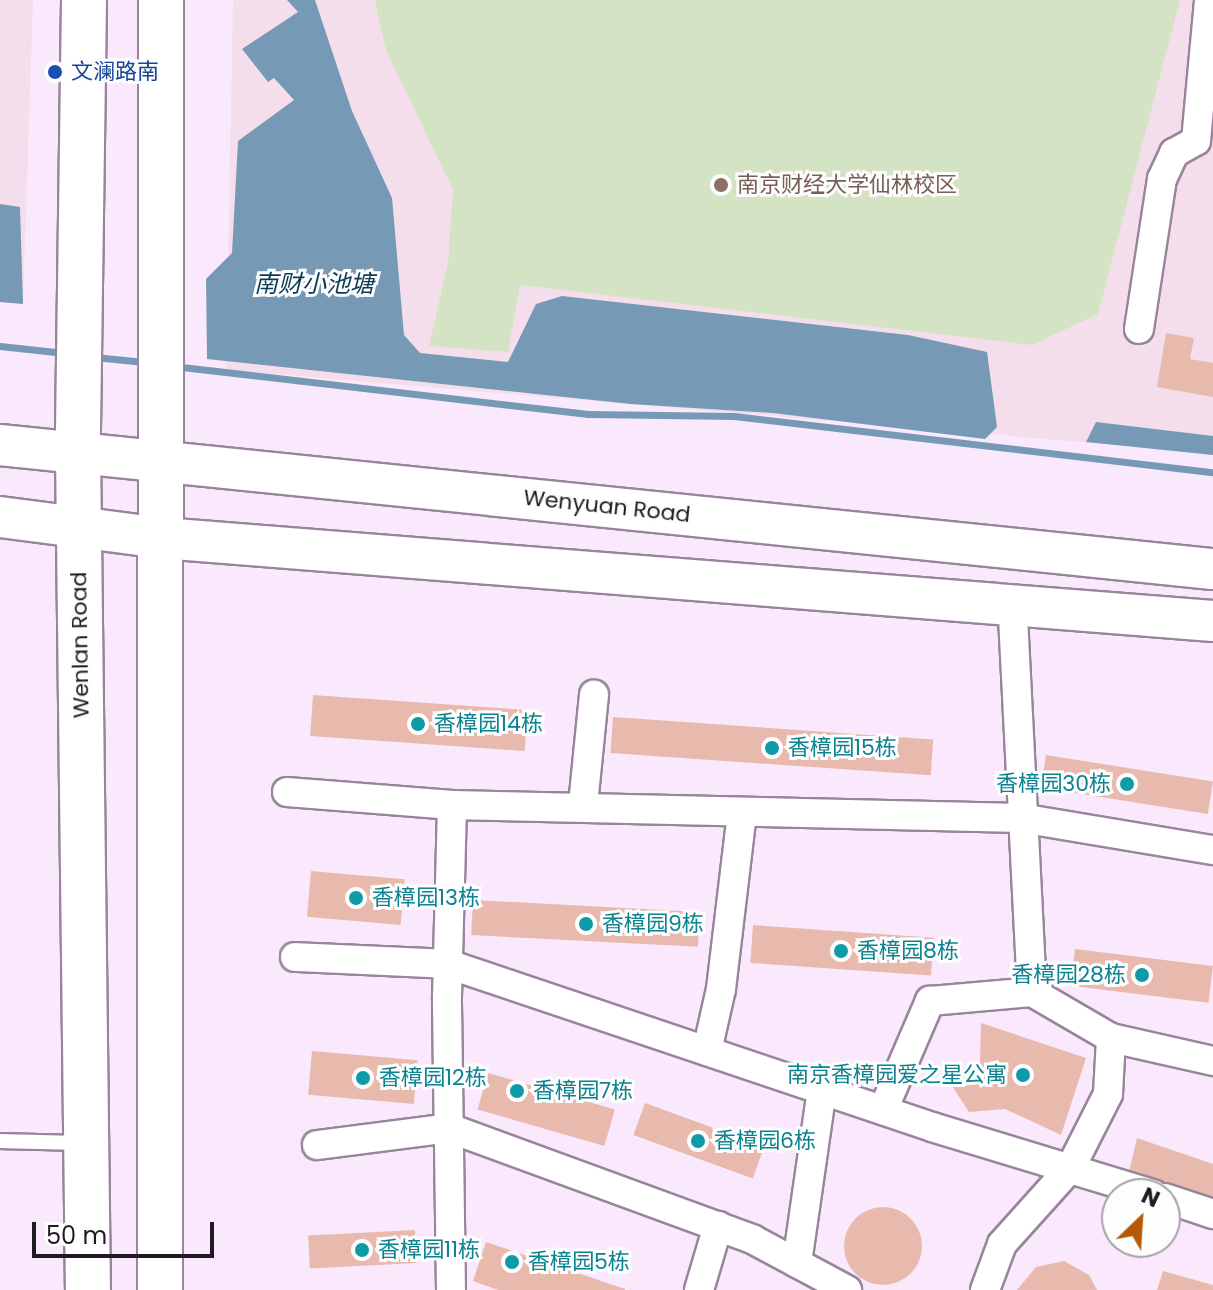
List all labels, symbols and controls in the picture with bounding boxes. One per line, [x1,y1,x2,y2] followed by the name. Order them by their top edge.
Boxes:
[71,59,159,85] place label: 文澜路南
[46,63,64,81] marker: 文澜路南
[737,172,957,198] place label: 南京财经大学仙林校区
[712,176,730,194] marker: 南京财经大学仙林校区
[254,270,374,298] water label: 南财小池塘
[522,484,692,528] street label: Wenyuan Road
[66,571,94,719] street label: Wenlan Road
[434,711,543,737] place label: 香樟园14栋
[409,715,427,733] marker: 香樟园14栋
[788,735,897,761] place label: 香樟园15栋
[763,739,781,757] marker: 香樟园15栋
[996,771,1111,797] place label: 香樟园30栋
[1118,775,1136,793] marker: 香樟园30栋
[372,885,480,911] place label: 香樟园13栋
[347,889,365,907] marker: 香樟园13栋
[602,911,704,937] place label: 香樟园9栋
[577,915,595,933] marker: 香樟园9栋
[857,938,959,964] place label: 香樟园8栋
[832,942,850,960] marker: 香樟园8栋
[1011,962,1126,988] place label: 香樟园28栋
[1133,966,1151,984] marker: 香樟园28栋
[787,1062,1007,1088] place label: 南京香樟园爱之星公寓
[379,1065,487,1091] place label: 香樟园12栋
[1014,1066,1032,1084] marker: 南京香樟园爱之星公寓
[354,1069,372,1087] marker: 香樟园12栋
[533,1078,633,1104] place label: 香樟园7栋
[508,1082,526,1100] marker: 香樟园7栋
[714,1128,816,1154] place label: 香樟园6栋
[689,1132,707,1150] marker: 香樟园6栋
[1101,1178,1181,1258] north arrow
[1136,1180,1165,1215] text: N
[36,1206,218,1256] scale bar
[46,1219,107,1252] text: 50 m
[378,1237,480,1263] place label: 香樟园11栋
[353,1241,371,1259] marker: 香樟园11栋
[528,1249,630,1275] place label: 香樟园5栋
[503,1253,521,1271] marker: 香樟园5栋

